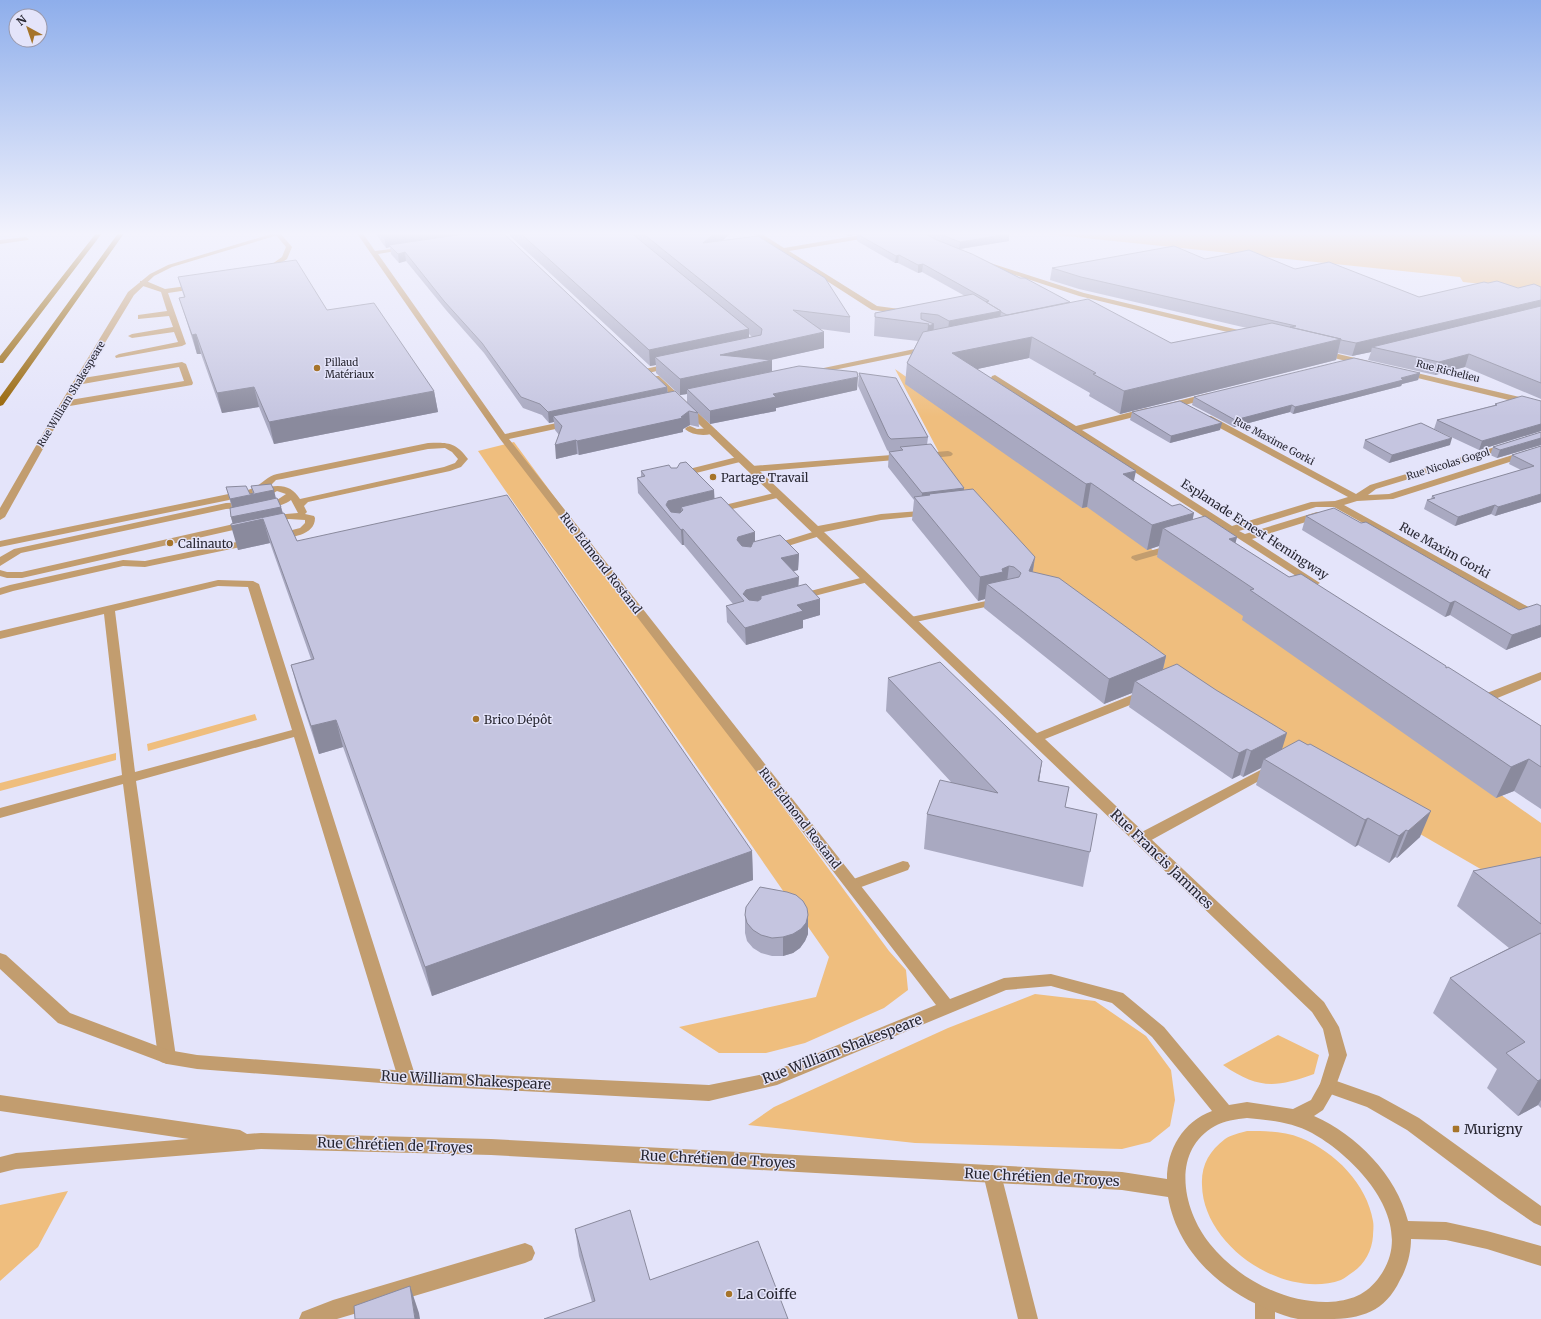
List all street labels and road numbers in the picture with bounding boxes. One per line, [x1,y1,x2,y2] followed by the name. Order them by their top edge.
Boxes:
[34,339,108,449] street label: Rue William Shakespeare
[1415,357,1481,385] street label: Rue Richelieu
[1231,414,1317,468] street label: Rue Maxime Gorki
[1405,445,1491,483] street label: Rue Nicolas Gogol
[1178,476,1332,582] street label: Esplanade Ernest Hemingway
[557,509,645,617] street label: Rue Edmond Rostand
[1397,519,1493,581] street label: Rue Maxim Gorki
[756,764,844,872] street label: Rue Edmond Rostand
[1107,805,1217,913] street label: Rue Francis Jammes
[759,1010,925,1088] street label: Rue William Shakespeare
[381,1067,551,1093] street label: Rue William Shakespeare
[317,1133,473,1157] street label: Rue Chrétien de Troyes
[640,1146,796,1172] street label: Rue Chrétien de Troyes
[964,1164,1120,1190] street label: Rue Chrétien de Troyes

